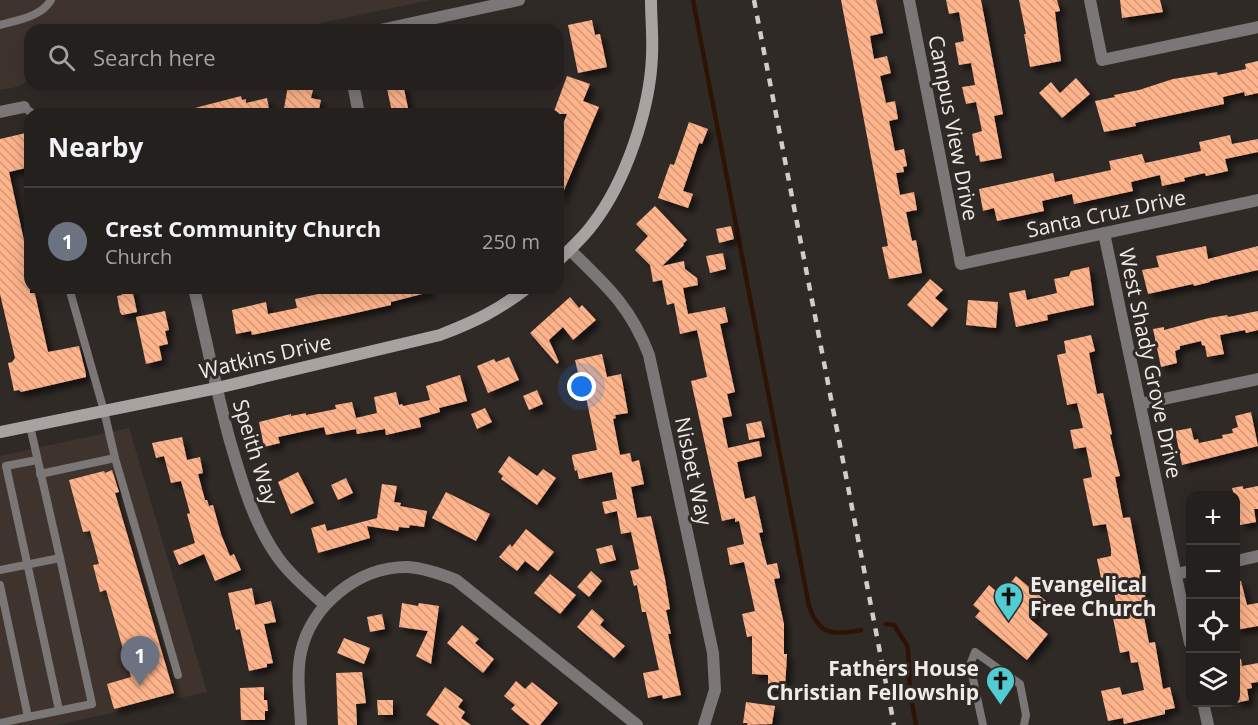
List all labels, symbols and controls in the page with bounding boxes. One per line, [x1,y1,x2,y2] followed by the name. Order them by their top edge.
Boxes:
[24,24,564,90] search box
[922,33,986,223] street label: Campus View Drive
[45,41,78,74] icon: search
[93,42,216,72] text: Search here
[48,129,143,165] text: Nearby
[1024,182,1188,244] street label: Santa Cruz Drive
[105,213,381,243] text: Crest Community Church
[62,228,73,255] text: 1
[482,228,540,255] text: 250 m
[105,243,172,270] text: Church
[1113,245,1189,481] street label: West Shady Grove Drive
[196,327,334,385] street label: Watkins Drive
[567,372,596,401] your location
[227,396,285,509] street label: Speith Way
[669,414,719,528] street label: Nisbet Way
[1186,491,1240,707] map controls
[1186,491,1240,545] button: +
[1186,545,1240,599] button: −
[1030,570,1156,622] place label: Evangelical Free Church
[993,580,1025,622] church icon: Evangelical Free Church
[1186,599,1240,653] button: locate
[120,636,160,686] pin: 1
[1186,653,1240,707] button: layers
[766,654,979,706] place label: Fathers House Christian Fellowship
[984,664,1016,706] church icon: Fathers House Christian Fellowship

